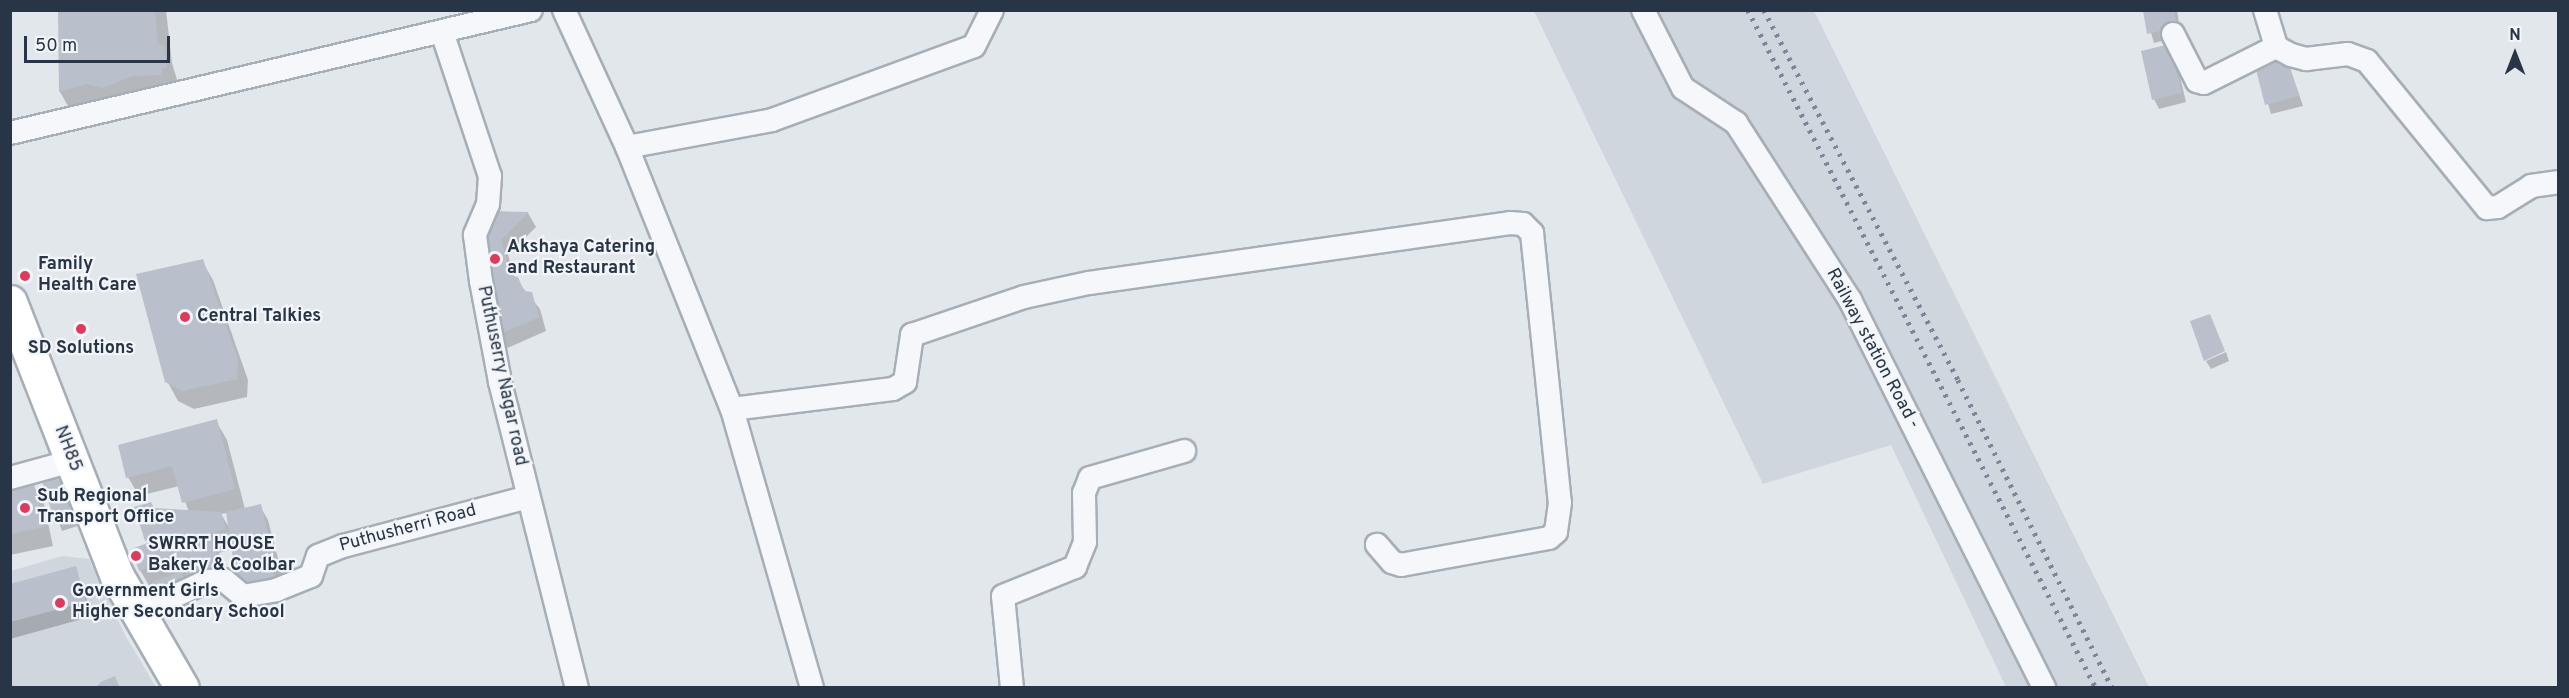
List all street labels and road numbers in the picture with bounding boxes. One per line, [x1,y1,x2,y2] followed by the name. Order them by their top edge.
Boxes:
[1820,265,1924,433] street label: Railway station Road -
[471,284,531,468] street label: Puthuserry Nagar road
[48,423,86,475] street label: NH85
[337,500,479,558] street label: Puthusherri Road

